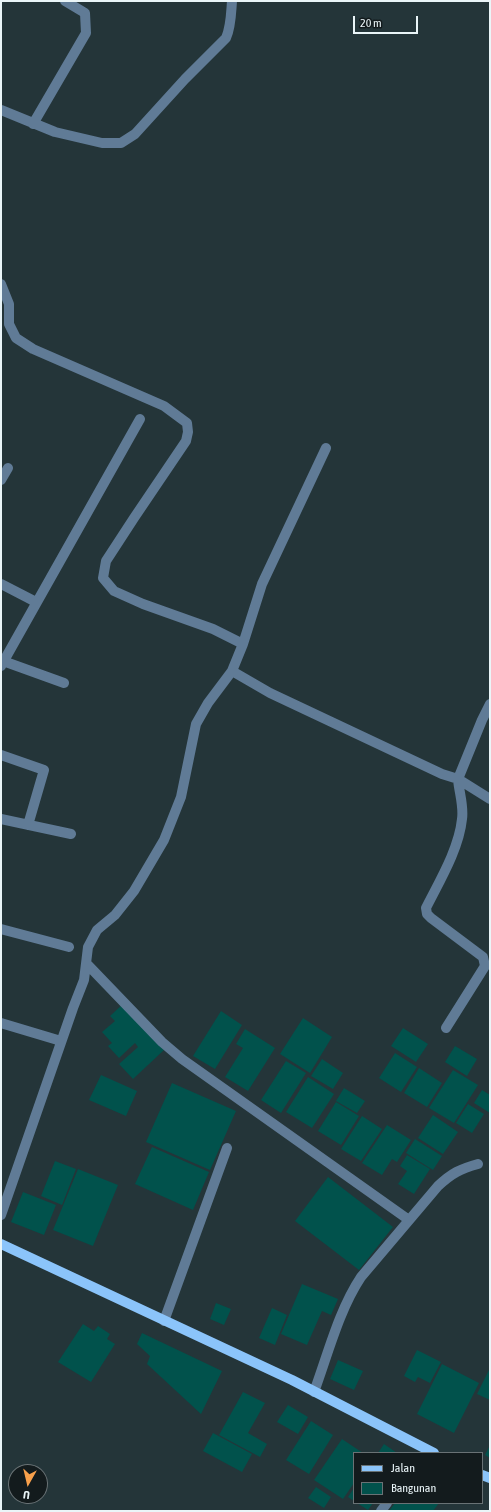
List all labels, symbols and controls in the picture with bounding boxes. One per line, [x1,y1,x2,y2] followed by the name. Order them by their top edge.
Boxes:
[355,8,420,34] scale bar
[360,16,382,30] text: 20 m
[353,1452,483,1504] legend
[391,1461,415,1475] text: Jalan
[8,1464,48,1504] north arrow
[391,1481,436,1495] text: Bangunan
[22,1488,31,1501] text: U

